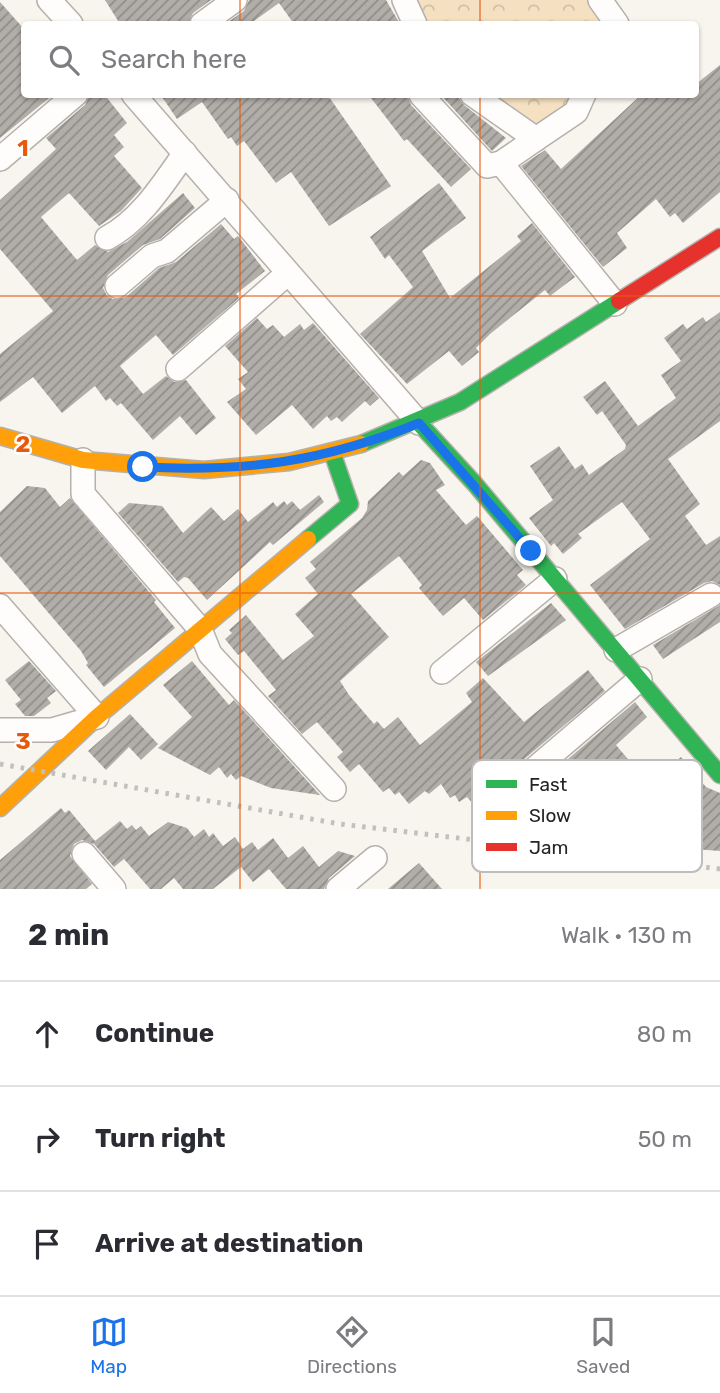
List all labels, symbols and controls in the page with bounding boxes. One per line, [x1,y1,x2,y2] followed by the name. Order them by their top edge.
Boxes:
[21,21,699,98] search box
[45,41,83,79] icon: search
[101,44,247,75] text: Search here
[17,134,29,162] text: 1
[16,430,30,458] text: 2
[127,451,158,482] route start
[515,535,546,566] route end
[15,727,31,755] text: 3
[472,760,702,872] legend
[529,773,568,796] text: Fast
[529,804,571,827] text: Slow
[529,836,568,859] text: Jam
[28,917,109,953] text: 2 min
[561,921,692,949] text: Walk · 130 m
[28,1015,66,1053] icon: ahead
[95,1018,214,1049] text: Continue
[637,1020,692,1048] text: 80 m
[28,1120,66,1158] icon: right
[95,1123,225,1154] text: Turn right
[638,1125,692,1153] text: 50 m
[28,1225,66,1263] icon: arrive
[95,1228,363,1259] text: Arrive at destination
[90,1313,128,1378] tab: Map
[307,1313,397,1378] tab: Directions
[576,1313,630,1378] tab: Saved

